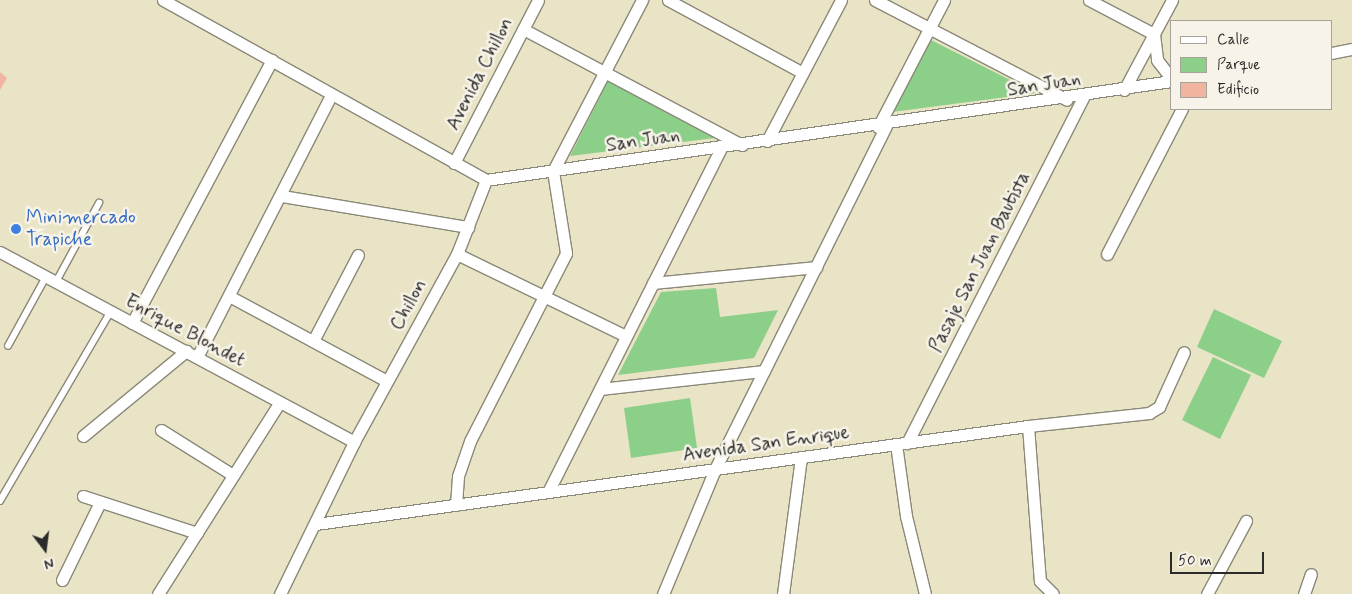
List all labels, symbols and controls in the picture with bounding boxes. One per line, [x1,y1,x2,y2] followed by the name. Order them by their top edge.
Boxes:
[442,14,518,134] street label: Avenida Chillon
[1170,20,1332,110] legend
[1217,30,1249,50] text: Calle
[1217,55,1260,75] text: Parque
[1005,68,1083,102] street label: San Juan
[1217,80,1259,100] text: Edificio
[604,124,682,158] street label: San Juan
[924,167,1036,357] street label: Pasaje San Juan Bautista
[26,207,136,251] place label: Minimercado Trapiche
[10,223,22,235] marker: Minimercado Trapiche
[386,276,432,334] street label: Chillon
[121,290,249,372] street label: Enrique Blondet
[681,421,851,467] street label: Avenida San Enrique
[20,524,70,574] north arrow
[1172,542,1266,574] scale bar
[1178,551,1212,571] text: 50 m
[42,554,56,573] text: N

